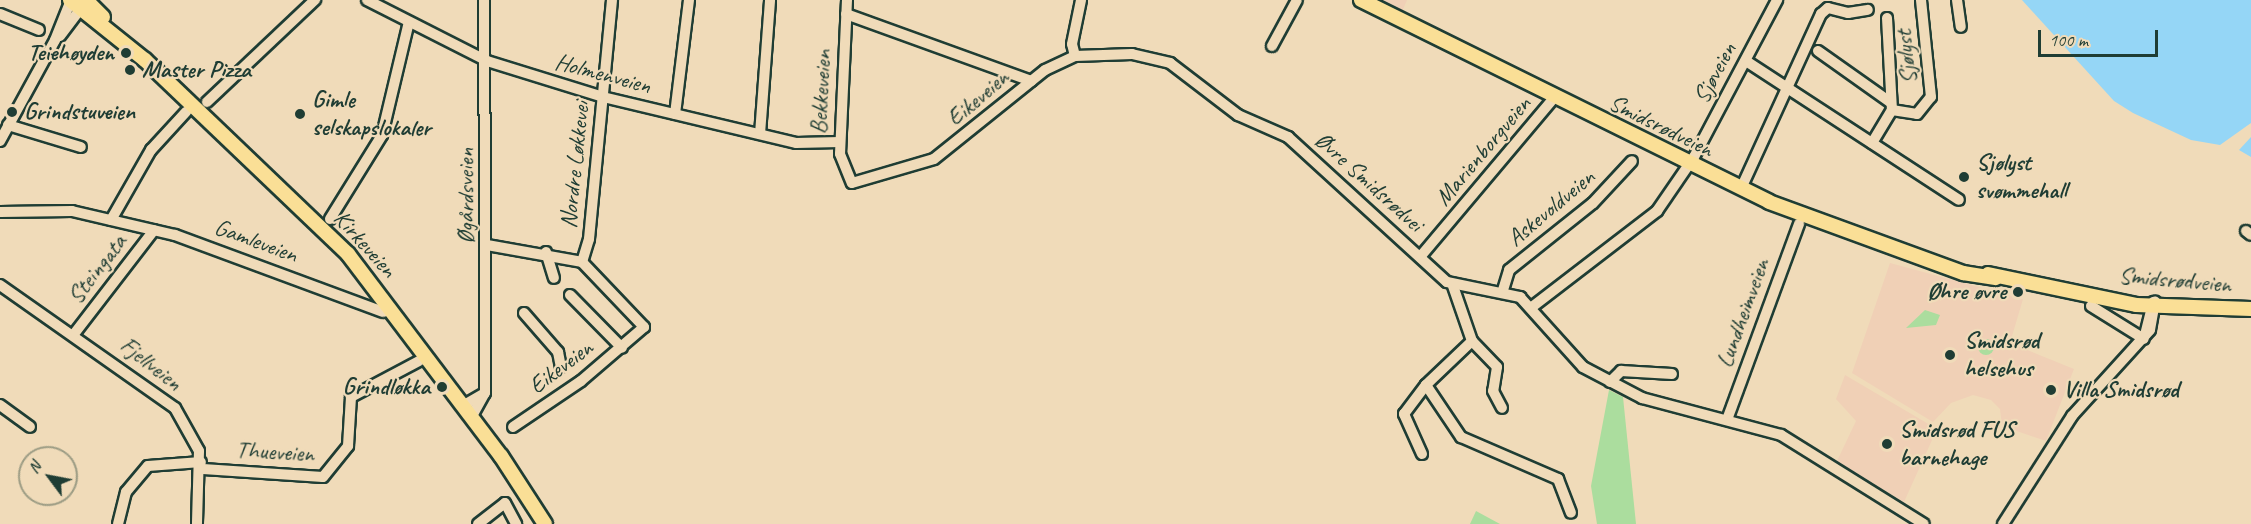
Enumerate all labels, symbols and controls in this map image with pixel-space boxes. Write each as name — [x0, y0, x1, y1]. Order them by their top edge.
scale bar — [2041, 18, 2161, 56]
street label: Sjølyst — [1889, 29, 1923, 85]
text: 100 m — [2049, 29, 2088, 51]
street label: Sjøveien — [1687, 38, 1743, 108]
place label: Teiehøyden — [28, 39, 114, 67]
marker: Teiehøyden — [119, 46, 133, 60]
street label: Holmenveien — [552, 47, 654, 101]
street label: Bekkeveien — [804, 49, 838, 135]
place label: Master Pizza — [142, 56, 250, 84]
marker: Master Pizza — [123, 63, 137, 77]
street label: Eikeveien — [941, 63, 1015, 133]
place label: Gimle selskapslokaler — [312, 86, 431, 142]
street label: Smidsrødveien — [1604, 88, 1718, 164]
street label: Marienborgveien — [1429, 90, 1537, 212]
place label: Grindstuveien — [24, 98, 135, 126]
street label: Nordre Løkkevei — [554, 100, 596, 230]
marker: Grindstuveien — [5, 105, 19, 119]
marker: Gimle selskapslokaler — [293, 107, 307, 121]
street label: Øvre Smidsrødvei — [1309, 126, 1429, 238]
street label: Øgårdsveien — [452, 148, 480, 244]
place label: Sjølyst svømmehall — [1976, 149, 2067, 205]
street label: Askevoldveien — [1501, 163, 1601, 253]
marker: Sjølyst svømmehall — [1957, 170, 1971, 184]
street label: Kirkeveien — [327, 204, 403, 284]
street label: Gamleveien — [211, 213, 301, 269]
street label: Steingata — [61, 229, 133, 309]
street label: Lundheimveien — [1710, 255, 1776, 371]
street label: Smidsrødveien — [2118, 261, 2232, 299]
place label: Øhre øvre — [1927, 278, 2006, 306]
marker: Øhre øvre — [2011, 285, 2025, 299]
place label: Smidsrød helsehus — [1964, 327, 2039, 383]
street label: Fjellveien — [114, 331, 188, 397]
street label: Eikeveien — [523, 334, 599, 400]
marker: Smidsrød helsehus — [1941, 346, 1959, 364]
place label: Grindløkka — [343, 373, 430, 401]
place label: Villa Smidsrød — [2063, 376, 2179, 404]
marker: Grindløkka — [435, 380, 449, 394]
marker: Villa Smidsrød — [2044, 383, 2058, 397]
place label: Smidsrød FUS barnehage — [1899, 416, 2014, 472]
street label: Thueveien — [235, 436, 315, 468]
marker: Smidsrød FUS barnehage — [1880, 437, 1894, 451]
north arrow — [18, 446, 78, 506]
text: N — [23, 458, 46, 477]

